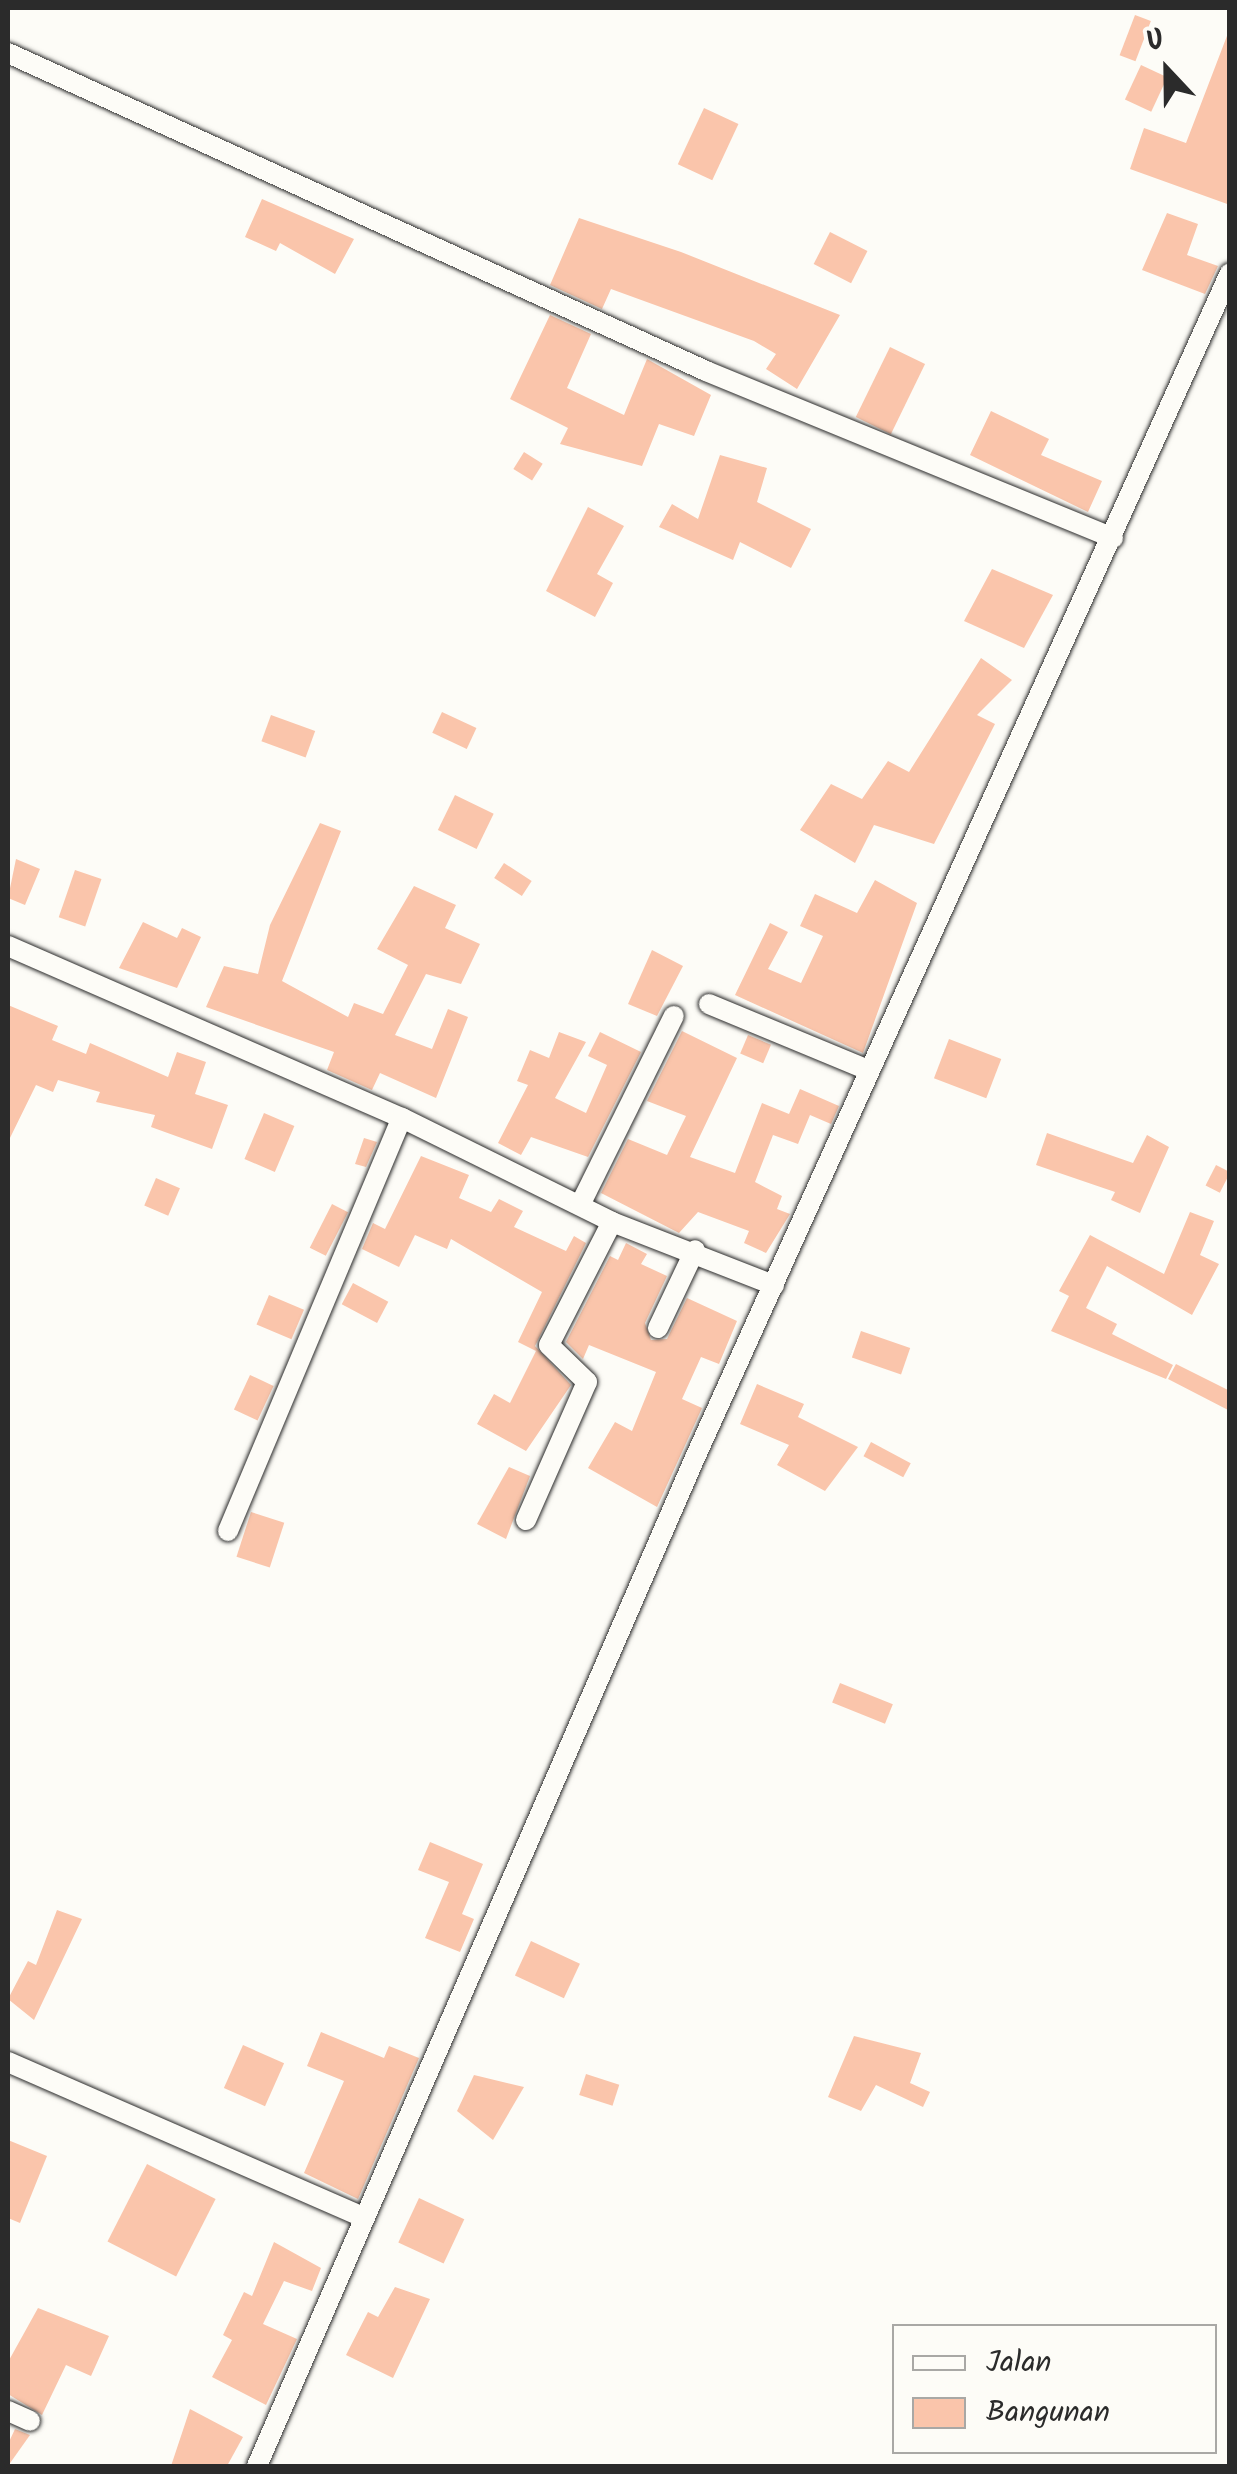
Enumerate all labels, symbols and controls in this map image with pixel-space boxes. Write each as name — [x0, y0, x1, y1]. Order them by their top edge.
text: U — [1139, 18, 1172, 66]
north arrow — [1117, 20, 1217, 120]
legend — [892, 2324, 1217, 2454]
text: Jalan — [986, 2339, 1052, 2387]
text: Bangunan — [986, 2389, 1110, 2437]

